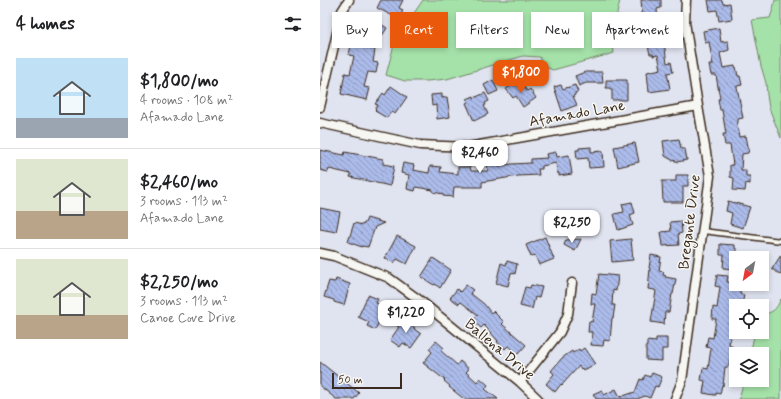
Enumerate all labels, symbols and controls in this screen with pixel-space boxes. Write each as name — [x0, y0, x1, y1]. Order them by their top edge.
chip: Buy — [332, 12, 382, 48]
chip: Rent — [390, 12, 448, 48]
chip: Filters — [456, 12, 523, 48]
chip: New — [531, 12, 584, 48]
chip: Apartment — [592, 12, 683, 48]
text: 4 homes — [16, 13, 75, 35]
icon: filters — [282, 13, 304, 35]
pin: $1,800 — [488, 60, 554, 94]
text: $1,800 — [502, 64, 540, 81]
text: $1,800/mo — [140, 70, 219, 92]
icon: home — [48, 74, 96, 122]
text: 4 rooms · 108 m² — [140, 92, 233, 109]
street label: Afamado Lane — [528, 96, 627, 132]
text: Afamado Lane — [140, 109, 224, 126]
pin: $2,460 — [447, 140, 513, 174]
text: $2,460 — [461, 144, 499, 161]
text: $2,460/mo — [140, 171, 218, 193]
street label: Bregante Drive — [674, 173, 707, 271]
icon: home — [48, 175, 96, 223]
text: 3 rooms · 113 m² — [140, 193, 228, 210]
text: Afamado Lane — [140, 210, 224, 227]
pin: $2,250 — [539, 210, 605, 244]
text: $2,250 — [553, 214, 591, 231]
north arrow — [729, 251, 769, 291]
map controls — [729, 251, 769, 387]
text: $2,250/mo — [140, 271, 218, 293]
icon: home — [48, 275, 96, 323]
text: 3 rooms · 113 m² — [140, 293, 228, 310]
button: locate — [729, 299, 769, 339]
pin: $1,220 — [373, 300, 439, 334]
text: $1,220 — [387, 304, 425, 321]
text: Canoe Cove Drive — [140, 310, 236, 327]
street label: Ballena Drive — [460, 315, 539, 385]
button: layers — [729, 347, 769, 387]
scale bar — [332, 371, 402, 390]
text: 50 m — [338, 373, 363, 387]

